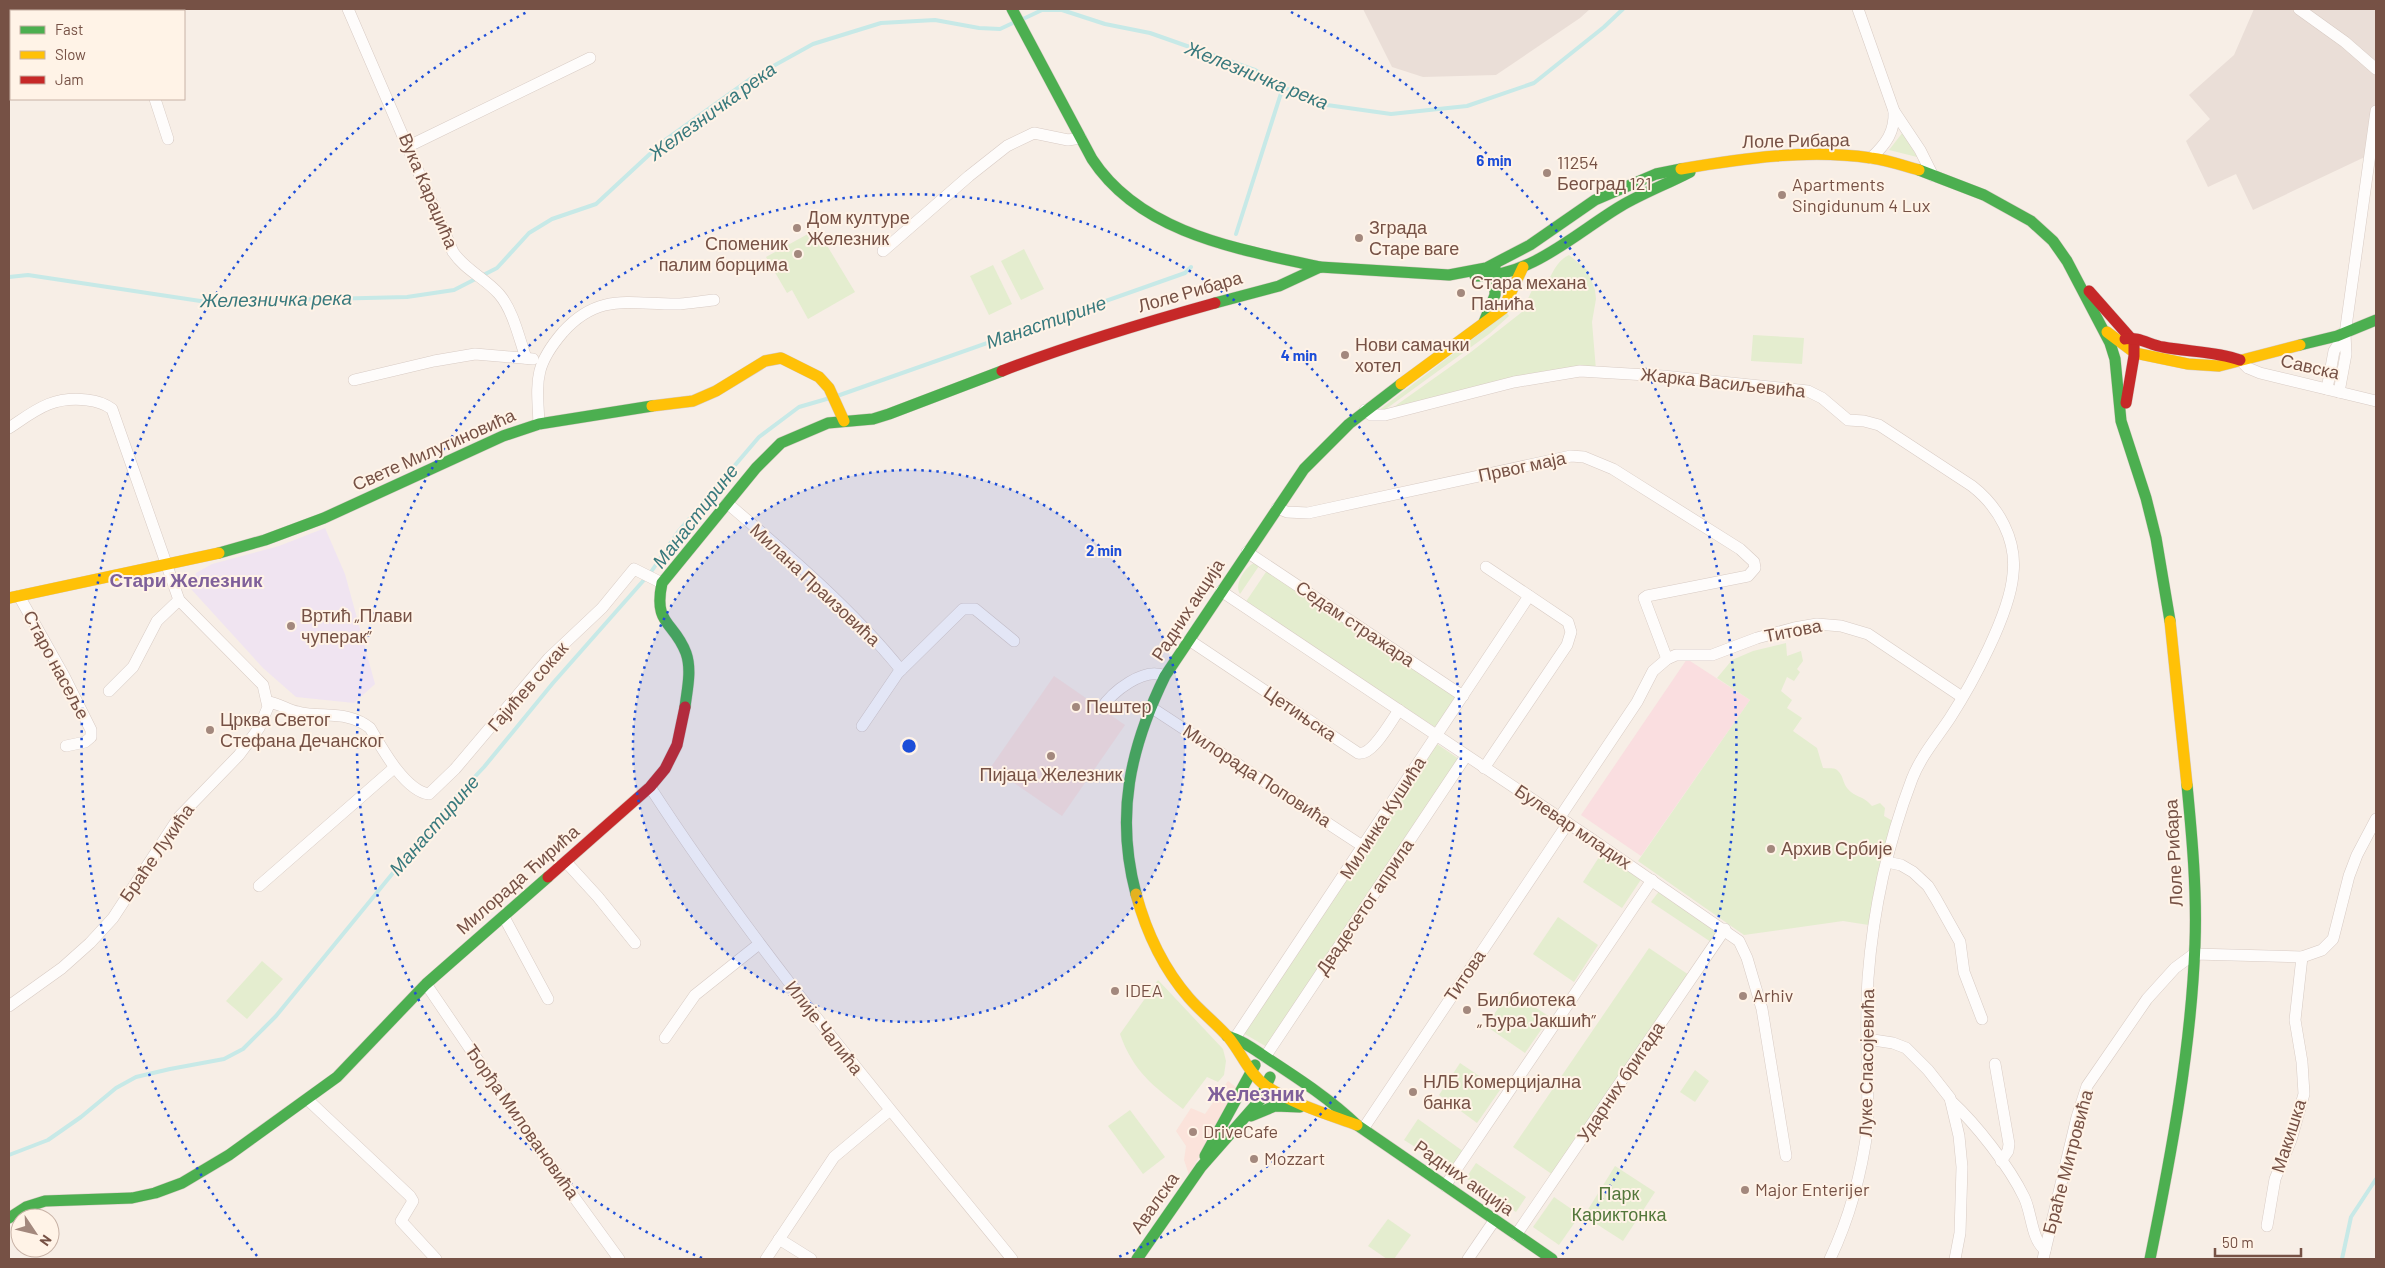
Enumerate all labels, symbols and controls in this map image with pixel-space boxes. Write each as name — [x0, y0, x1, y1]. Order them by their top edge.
legend — [10, 10, 185, 100]
text: Fast — [55, 20, 83, 38]
water label: Железничка река — [1181, 35, 1332, 114]
text: Slow — [55, 45, 86, 63]
water label: Железничка река — [643, 57, 780, 165]
text: Jam — [55, 70, 84, 88]
street label: Лоле Рибара — [1742, 128, 1851, 152]
street label: Вука Караџића — [395, 130, 464, 253]
text: 6 min — [1476, 151, 1512, 169]
place label: 11254 Београд 121 — [1557, 151, 1652, 194]
marker: 11254 Београд 121 — [1541, 167, 1553, 179]
place label: Apartments Singidunum 4 Lux — [1792, 173, 1931, 216]
marker: Apartments Singidunum 4 Lux — [1776, 189, 1788, 201]
place label: Дом културе Железник — [807, 206, 910, 249]
place label: Зграда Старе ваге — [1369, 216, 1459, 259]
marker: Дом културе Железник — [791, 222, 803, 234]
place label: Споменик палим борцима — [659, 232, 789, 275]
marker: Зграда Старе ваге — [1353, 232, 1365, 244]
marker: Споменик палим борцима — [792, 248, 804, 260]
street label: Лоле Рибара — [1135, 265, 1245, 316]
place label: Стара механа Панића — [1471, 271, 1587, 314]
water label: Железничка река — [199, 286, 352, 311]
marker: Стара механа Панића — [1455, 287, 1467, 299]
water label: Манастирине — [983, 290, 1109, 353]
place label: Нови самачки хотел — [1355, 333, 1470, 376]
text: 4 min — [1281, 346, 1317, 364]
marker: Нови самачки хотел — [1339, 349, 1351, 361]
street label: Савска — [2279, 349, 2343, 384]
street label: Жарка Васиљевића — [1640, 362, 1808, 402]
street label: Свете Милутиновића — [349, 403, 519, 495]
street label: Првог маја — [1476, 446, 1569, 486]
water label: Манастирине — [647, 459, 742, 572]
street label: Милана Праизовића — [746, 518, 886, 651]
text: 2 min — [1086, 541, 1122, 559]
street label: Радних акција — [1146, 554, 1229, 664]
district label: Стари Железник — [110, 568, 263, 591]
street label: Седам стражара — [1292, 575, 1420, 672]
place label: Вртић „Плави чуперак” — [301, 604, 413, 647]
street label: Старо насеље — [19, 606, 95, 723]
street label: Титова — [1762, 614, 1824, 646]
marker: Вртић „Плави чуперак” — [285, 620, 297, 632]
street label: Гајићев сокак — [482, 637, 572, 736]
street label: Цетињска — [1260, 681, 1342, 746]
place label: Пештер — [1086, 695, 1151, 717]
marker: Пештер — [1070, 701, 1082, 713]
place label: Црква Светог Стефана Дечанског — [220, 708, 384, 751]
street label: Милорада Поповића — [1179, 719, 1337, 832]
marker: Црква Светог Стефана Дечанског — [204, 724, 216, 736]
centre of rings — [900, 737, 918, 755]
marker: Пијаца Железник — [1045, 750, 1057, 762]
street label: Милинка Кушића — [1334, 751, 1430, 883]
place label: Пијаца Железник — [980, 763, 1123, 785]
water label: Манастирине — [384, 770, 484, 880]
street label: Булевар младих — [1511, 779, 1636, 873]
street label: Браће Лукића — [114, 798, 199, 906]
street label: Лоле Рибара — [2159, 798, 2187, 907]
street label: Милорада Ћирића — [451, 819, 584, 939]
street label: Двадесетог априла — [1311, 834, 1418, 979]
place label: Архив Србије — [1781, 837, 1892, 859]
marker: Архив Србије — [1765, 843, 1777, 855]
street label: Титова — [1439, 945, 1490, 1006]
street label: Илије Чалића — [781, 976, 869, 1080]
place label: IDEA — [1125, 979, 1163, 1001]
place label: Arhiv — [1753, 984, 1794, 1006]
marker: IDEA — [1109, 985, 1121, 997]
place label: Билбиотека „Ђура Јакшић” — [1477, 988, 1596, 1031]
street label: Луке Спасојевића — [1854, 988, 1878, 1137]
marker: Arhiv — [1737, 990, 1749, 1002]
marker: Билбиотека „Ђура Јакшић” — [1461, 1004, 1473, 1016]
street label: Ударних бригада — [1572, 1016, 1669, 1146]
street label: Ђорђа Миловановића — [461, 1040, 585, 1204]
place label: НЛБ Комерцијална банка — [1423, 1070, 1582, 1113]
district label: Железник — [1206, 1081, 1306, 1105]
marker: НЛБ Комерцијална банка — [1407, 1086, 1419, 1098]
street label: Браће Митровића — [2037, 1086, 2097, 1236]
street label: Макишка — [2266, 1095, 2311, 1175]
place label: DriveCafe — [1203, 1120, 1278, 1142]
marker: DriveCafe — [1187, 1126, 1199, 1138]
street label: Радних акција — [1410, 1135, 1520, 1220]
place label: Mozzart — [1264, 1147, 1325, 1169]
marker: Mozzart — [1248, 1153, 1260, 1165]
street label: Авалска — [1125, 1167, 1184, 1237]
place label: Major Enterijer — [1755, 1178, 1870, 1200]
park label: Парк Кариктонка — [1572, 1182, 1667, 1225]
marker: Major Enterijer — [1739, 1184, 1751, 1196]
north arrow — [10, 1208, 60, 1258]
scale bar — [2215, 1226, 2301, 1258]
text: N — [36, 1232, 56, 1249]
text: 50 m — [2222, 1233, 2254, 1251]

